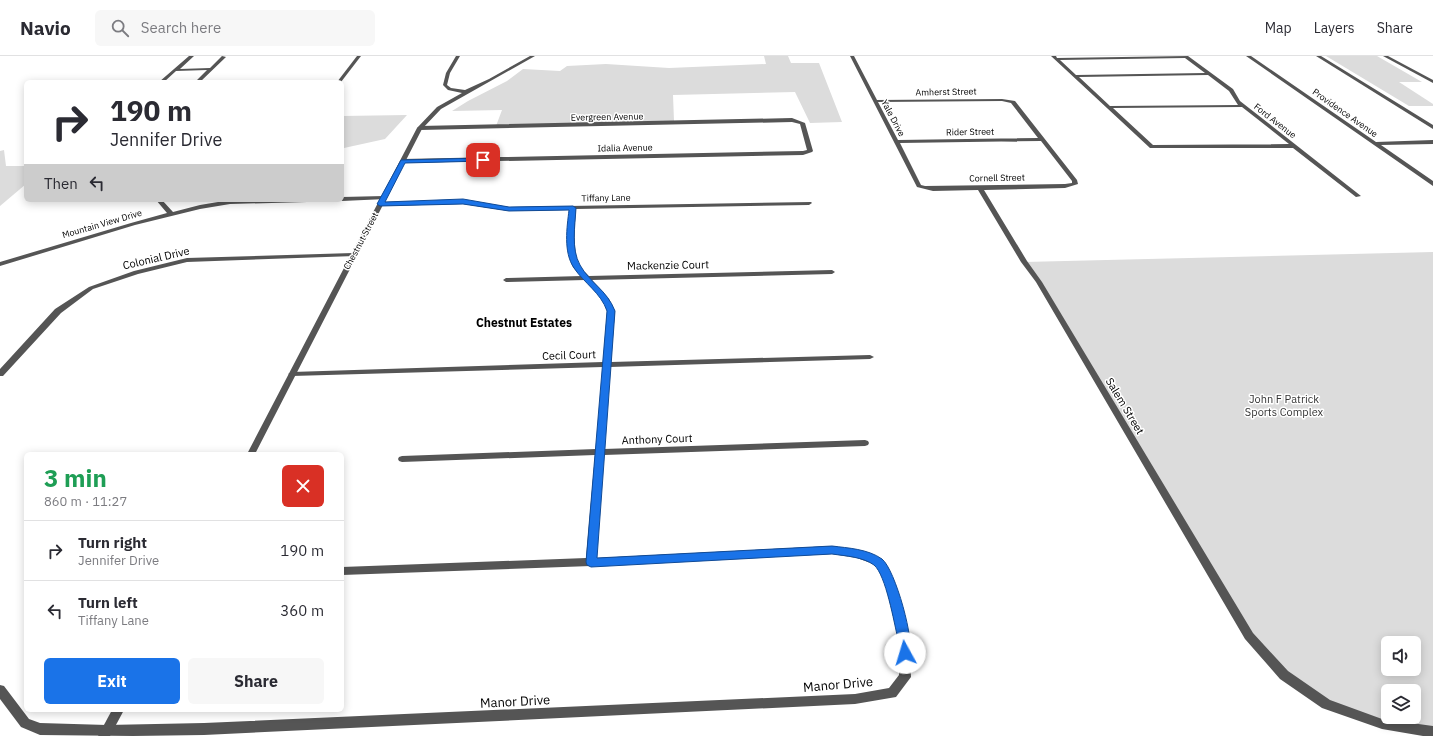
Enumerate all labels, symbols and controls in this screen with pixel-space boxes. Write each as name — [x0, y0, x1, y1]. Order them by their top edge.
search box — [95, 10, 375, 46]
text: Navio — [20, 16, 71, 40]
icon: search — [109, 17, 131, 39]
text: Search here — [141, 18, 221, 37]
text: Map — [1265, 19, 1292, 37]
text: Layers — [1314, 19, 1355, 37]
text: Share — [1377, 19, 1413, 37]
street label: Amherst Street — [915, 85, 977, 98]
street label: Providence Avenue — [1311, 86, 1380, 139]
text: 190 m — [110, 92, 192, 129]
icon: right — [44, 96, 96, 148]
street label: Yale Drive — [879, 97, 908, 138]
street label: Ford Avenue — [1252, 101, 1299, 141]
street label: Evergreen Avenue — [570, 110, 644, 123]
street label: Rider Street — [946, 126, 994, 137]
text: Jennifer Drive — [110, 128, 222, 151]
street label: Idalia Avenue — [597, 142, 653, 153]
pin — [466, 143, 500, 177]
icon: arrive — [472, 149, 494, 171]
icon: left — [86, 172, 108, 194]
street label: Cornell Street — [969, 172, 1025, 183]
text: Then — [44, 174, 78, 193]
street label: Tiffany Lane — [581, 192, 631, 203]
street label: Mountain View Drive — [61, 207, 143, 240]
street label: Chestnut Street — [341, 210, 380, 271]
street label: Colonial Drive — [121, 244, 191, 272]
street label: Mackenzie Court — [627, 257, 709, 273]
district label: Chestnut Estates — [476, 315, 572, 330]
street label: Cecil Court — [542, 347, 596, 363]
street label: Salem Street — [1103, 375, 1147, 437]
park label: John F Patrick Sports Complex — [1245, 392, 1324, 419]
street label: Anthony Court — [621, 431, 693, 447]
text: 3 min — [44, 462, 107, 494]
button: close — [282, 465, 324, 507]
text: 860 m · 11:27 — [44, 493, 127, 510]
text: Turn right — [78, 533, 147, 552]
icon: right — [44, 540, 66, 562]
text: 190 m — [280, 541, 324, 560]
text: Jennifer Drive — [78, 552, 159, 569]
text: Turn left — [78, 593, 138, 612]
icon: left — [44, 600, 66, 622]
text: 360 m — [280, 601, 324, 620]
text: Tiffany Lane — [78, 612, 149, 629]
position arrow — [884, 632, 926, 674]
map controls — [1381, 636, 1421, 724]
button: sound — [1381, 636, 1421, 676]
button: Exit — [44, 658, 180, 704]
button: Share — [188, 658, 324, 704]
street label: Manor Drive — [802, 673, 874, 696]
button: layers — [1381, 684, 1421, 724]
street label: Manor Drive — [480, 691, 551, 712]

